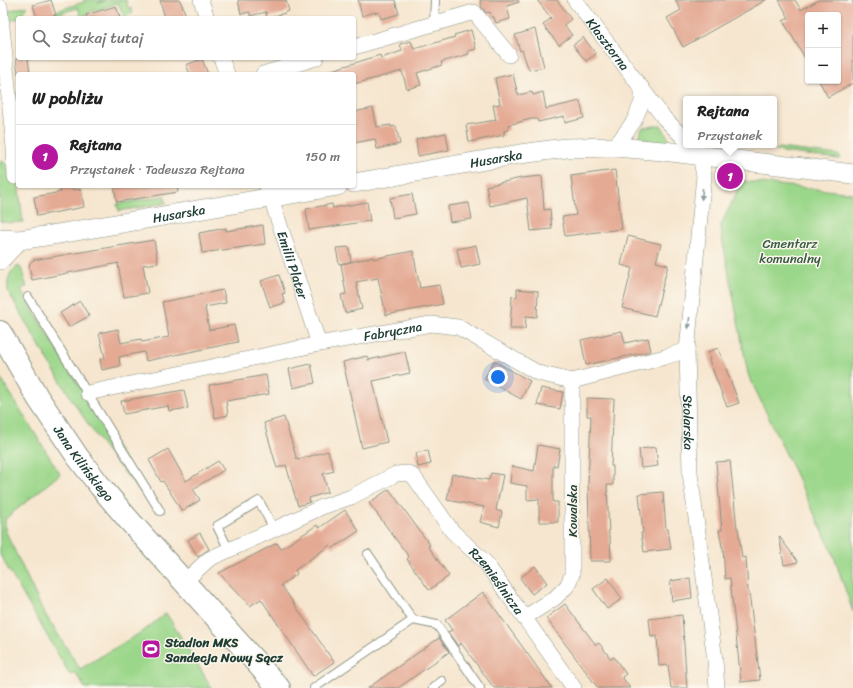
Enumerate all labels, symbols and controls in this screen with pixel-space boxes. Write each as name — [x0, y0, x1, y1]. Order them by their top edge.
street label: Klasztorna — [580, 12, 636, 76]
map controls — [805, 12, 841, 84]
button: + — [805, 12, 841, 48]
search box — [16, 16, 356, 60]
text: Szukaj tutaj — [62, 25, 143, 51]
icon: search — [30, 27, 52, 49]
button: − — [805, 48, 841, 84]
text: W pobliżu — [32, 83, 103, 113]
popup — [683, 96, 777, 148]
text: Rejtana — [698, 98, 749, 124]
text: Przystanek — [698, 124, 762, 147]
text: Rejtana — [70, 132, 121, 158]
street label: Husarska — [468, 142, 524, 174]
text: 1 — [42, 145, 48, 168]
text: 150 m — [305, 145, 340, 168]
text: Przystanek · Tadeusza Rejtana — [70, 158, 245, 181]
pin: 1 — [717, 161, 743, 191]
one-way arrow — [699, 188, 706, 200]
street label: Husarska — [151, 197, 207, 229]
street label: Emilii Plater — [271, 228, 315, 303]
park label: Cmentarz komunalny — [759, 232, 821, 270]
street label: Fabryczna — [362, 314, 424, 347]
one-way arrow — [686, 317, 693, 329]
your location — [488, 367, 508, 387]
street label: Stolarska — [677, 394, 701, 451]
street label: Jana Kilińskiego — [47, 419, 120, 507]
street label: Kowalska — [561, 484, 584, 537]
street label: Rzemieślnicza — [464, 541, 530, 620]
place label: Stadion MKS Sandecja Nowy Sącz — [164, 631, 284, 669]
sports icon: Stadion MKS Sandecja Nowy Sącz — [140, 638, 162, 660]

